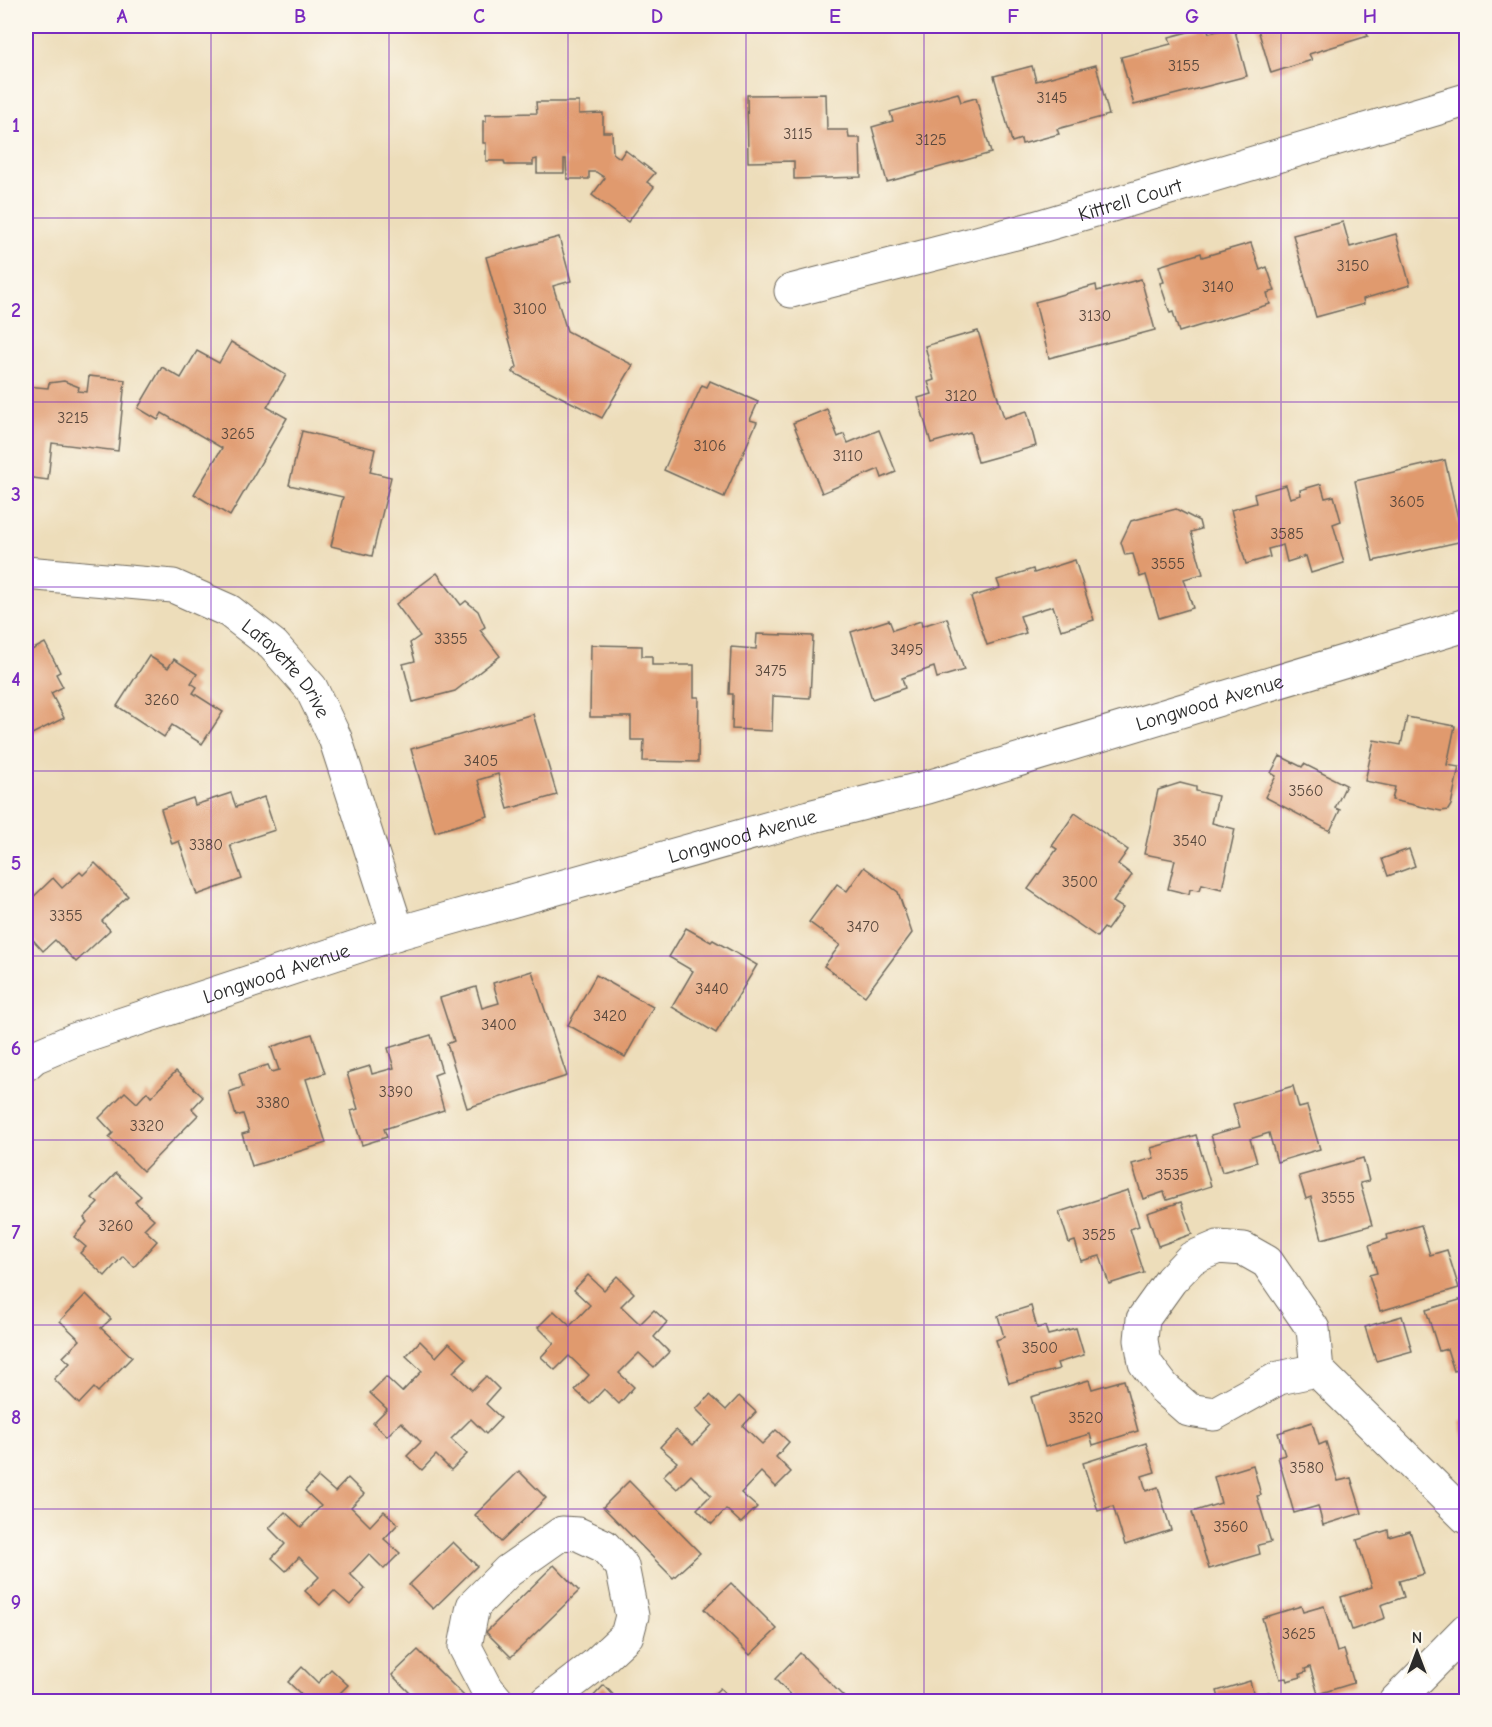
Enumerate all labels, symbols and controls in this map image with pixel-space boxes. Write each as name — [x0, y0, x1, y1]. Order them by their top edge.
text: A — [116, 5, 128, 28]
text: B — [294, 5, 306, 28]
text: C — [473, 5, 485, 28]
text: D — [651, 5, 663, 28]
text: E — [829, 5, 841, 28]
text: F — [1007, 5, 1019, 28]
text: G — [1185, 5, 1199, 28]
text: H — [1363, 5, 1377, 28]
house number: 3155 — [1168, 57, 1200, 75]
house number: 3145 — [1037, 89, 1067, 107]
text: 1 — [12, 114, 20, 137]
house number: 3115 — [783, 125, 813, 143]
house number: 3125 — [915, 131, 947, 149]
street label: Kittrell Court — [1075, 173, 1186, 226]
house number: 3150 — [1337, 257, 1369, 275]
house number: 3140 — [1202, 278, 1234, 296]
text: 2 — [11, 299, 21, 322]
house number: 3100 — [513, 300, 547, 318]
house number: 3130 — [1079, 307, 1111, 325]
house number: 3120 — [945, 387, 977, 405]
house number: 3215 — [57, 409, 89, 427]
house number: 3265 — [221, 425, 255, 443]
house number: 3106 — [694, 437, 726, 455]
house number: 3110 — [833, 447, 863, 465]
text: 3 — [11, 483, 21, 506]
house number: 3605 — [1389, 493, 1425, 511]
house number: 3585 — [1270, 525, 1304, 543]
house number: 3555 — [1151, 555, 1185, 573]
street label: Lafayette Drive — [238, 614, 335, 721]
house number: 3355 — [434, 630, 468, 648]
house number: 3495 — [890, 641, 924, 659]
house number: 3475 — [755, 662, 787, 680]
text: 4 — [11, 668, 21, 691]
street label: Longwood Avenue — [1133, 669, 1286, 735]
house number: 3260 — [145, 691, 179, 709]
house number: 3405 — [464, 752, 498, 770]
house number: 3560 — [1288, 782, 1324, 800]
street label: Longwood Avenue — [666, 804, 819, 868]
house number: 3540 — [1173, 832, 1207, 850]
house number: 3380 — [189, 836, 223, 854]
text: 5 — [11, 852, 21, 875]
house number: 3500 — [1062, 873, 1098, 891]
house number: 3355 — [49, 907, 83, 925]
house number: 3470 — [846, 918, 880, 936]
street label: Longwood Avenue — [200, 938, 352, 1008]
house number: 3440 — [695, 980, 729, 998]
house number: 3420 — [593, 1007, 627, 1025]
house number: 3400 — [481, 1016, 517, 1034]
text: 6 — [11, 1037, 21, 1060]
house number: 3390 — [379, 1083, 413, 1101]
house number: 3380 — [256, 1094, 290, 1112]
house number: 3320 — [130, 1117, 164, 1135]
house number: 3535 — [1155, 1166, 1189, 1184]
house number: 3555 — [1321, 1189, 1355, 1207]
house number: 3260 — [99, 1217, 133, 1235]
text: 7 — [12, 1221, 21, 1244]
house number: 3525 — [1082, 1226, 1116, 1244]
house number: 3500 — [1022, 1339, 1058, 1357]
text: 8 — [11, 1406, 21, 1429]
house number: 3520 — [1069, 1409, 1103, 1427]
house number: 3580 — [1290, 1459, 1324, 1477]
house number: 3560 — [1213, 1518, 1249, 1536]
text: 9 — [11, 1591, 21, 1614]
north arrow — [1387, 1622, 1447, 1682]
house number: 3625 — [1282, 1625, 1316, 1643]
text: N — [1412, 1629, 1422, 1647]

